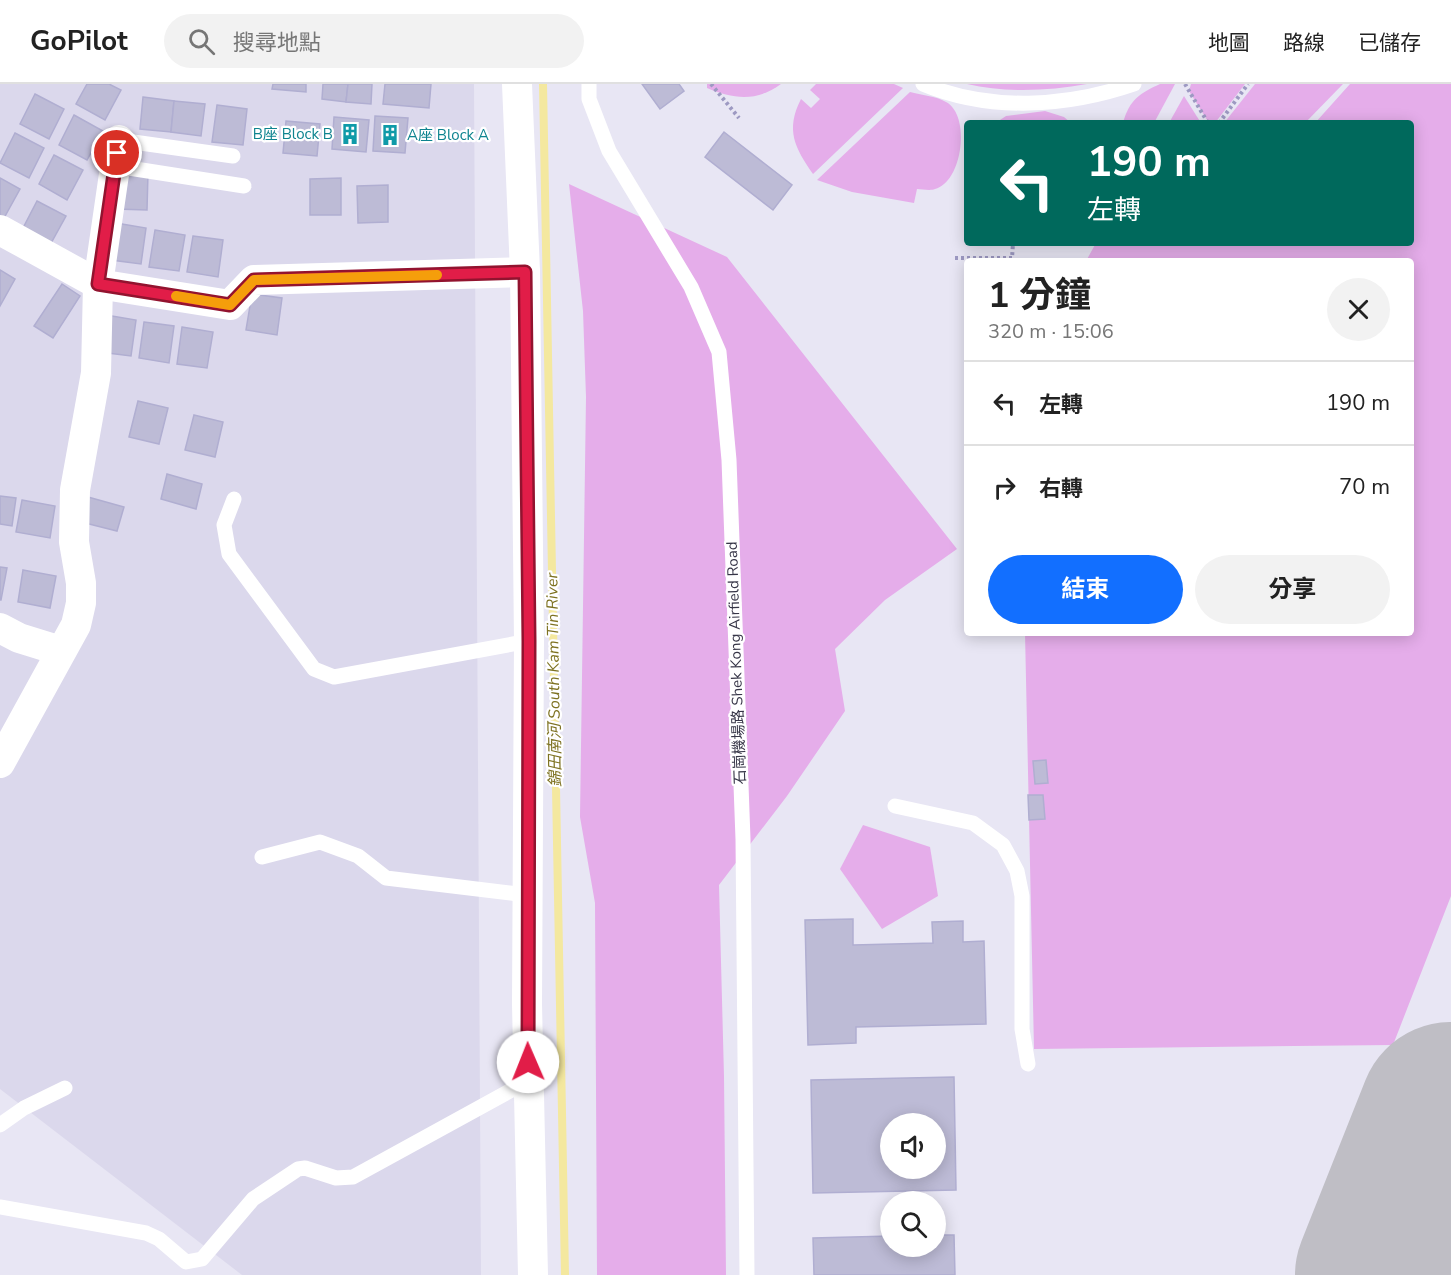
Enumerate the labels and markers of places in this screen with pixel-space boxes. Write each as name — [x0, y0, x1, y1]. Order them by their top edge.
building icon: B座 Block B — [338, 122, 362, 146]
building icon: A座 Block A — [378, 123, 402, 147]
place label: B座 Block B — [253, 124, 333, 144]
place label: A座 Block A — [407, 125, 489, 145]
pin — [91, 127, 142, 178]

